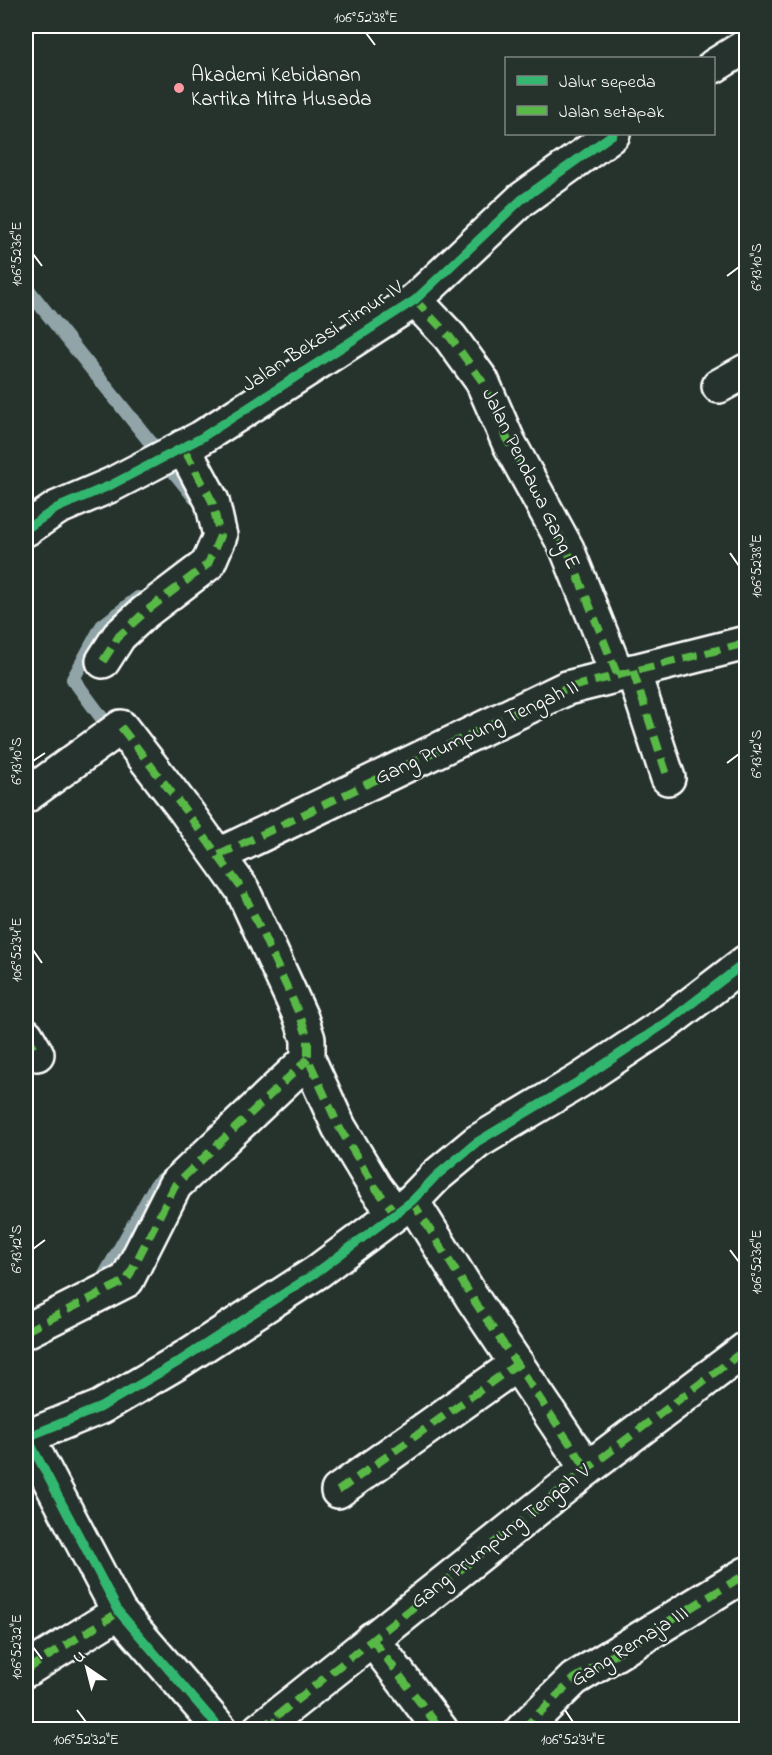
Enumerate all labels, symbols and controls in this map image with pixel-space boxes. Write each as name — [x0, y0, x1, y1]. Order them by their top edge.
text: 106°52'38"E — [334, 7, 398, 29]
legend — [505, 57, 715, 135]
place label: Akademi Kebidanan Kartika Mitra Husada — [191, 61, 372, 115]
text: Jalur sepeda — [559, 70, 656, 96]
marker: Akademi Kebidanan Kartika Mitra Husada — [172, 81, 186, 95]
text: Jalan setapak — [559, 100, 664, 126]
text: 106°52'36"E — [6, 222, 28, 286]
text: 6°13'10"S — [746, 243, 768, 291]
street label: Jalan Bekasi Timur IV — [237, 274, 409, 400]
street label: Jalan Pendawa Gang E — [471, 383, 587, 576]
text: 106°52'38"E — [746, 534, 768, 598]
street label: Gang Prumpung Tengah II — [370, 673, 584, 795]
text: 6°13'12"S — [746, 729, 768, 778]
text: 6°13'10"S — [6, 737, 28, 785]
text: 106°52'34"E — [6, 918, 28, 982]
text: 6°13'12"S — [6, 1224, 28, 1273]
text: 106°52'36"E — [746, 1230, 768, 1294]
street label: Gang Prumpung Tengah V — [405, 1457, 599, 1619]
street label: Gang Remaja III — [565, 1599, 696, 1697]
text: 106°52'32"E — [6, 1614, 28, 1680]
north arrow — [57, 1638, 117, 1698]
text: U — [69, 1645, 91, 1670]
text: 106°52'32"E — [53, 1729, 119, 1751]
text: 106°52'34"E — [541, 1729, 605, 1751]

